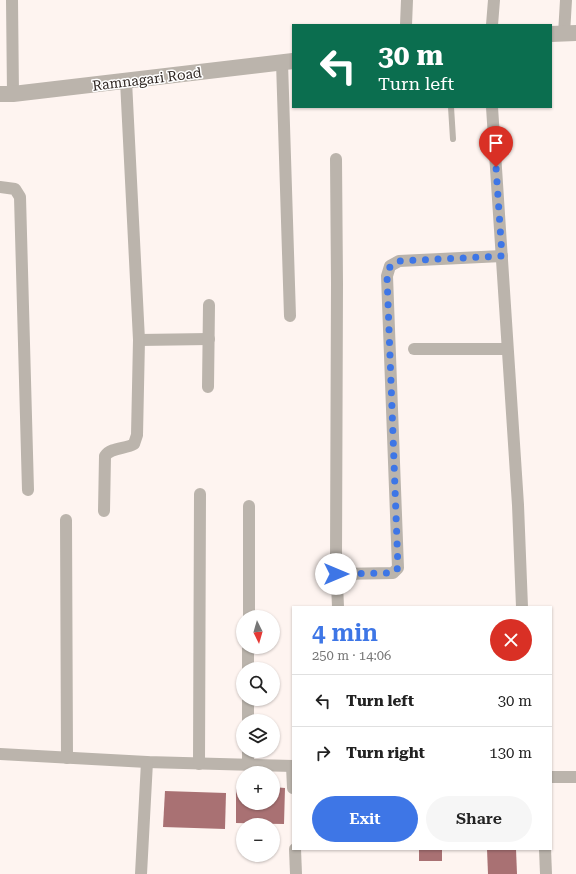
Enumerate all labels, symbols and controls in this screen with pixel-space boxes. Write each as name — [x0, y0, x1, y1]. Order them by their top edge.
text: 30 m — [378, 39, 443, 72]
icon: left — [312, 40, 364, 92]
street label: Ramnagari Road — [91, 64, 203, 94]
text: Turn left — [378, 73, 454, 94]
pin — [479, 126, 513, 167]
icon: arrive — [485, 132, 507, 154]
position arrow — [315, 553, 357, 595]
north arrow — [236, 610, 280, 654]
map controls — [236, 610, 280, 862]
text: 4 min — [312, 619, 378, 647]
button: close — [490, 619, 532, 661]
text: 250 m · 14:06 — [312, 648, 391, 663]
button: search — [236, 662, 280, 706]
icon: left — [312, 690, 334, 712]
text: Turn left — [346, 692, 414, 710]
text: 30 m — [498, 692, 532, 710]
button: layers — [236, 714, 280, 758]
icon: right — [312, 742, 334, 764]
text: Turn right — [346, 744, 425, 762]
text: 130 m — [489, 744, 532, 762]
button: + — [236, 766, 280, 810]
button: Exit — [312, 796, 418, 842]
button: Share — [426, 796, 532, 842]
button: − — [236, 818, 280, 862]

